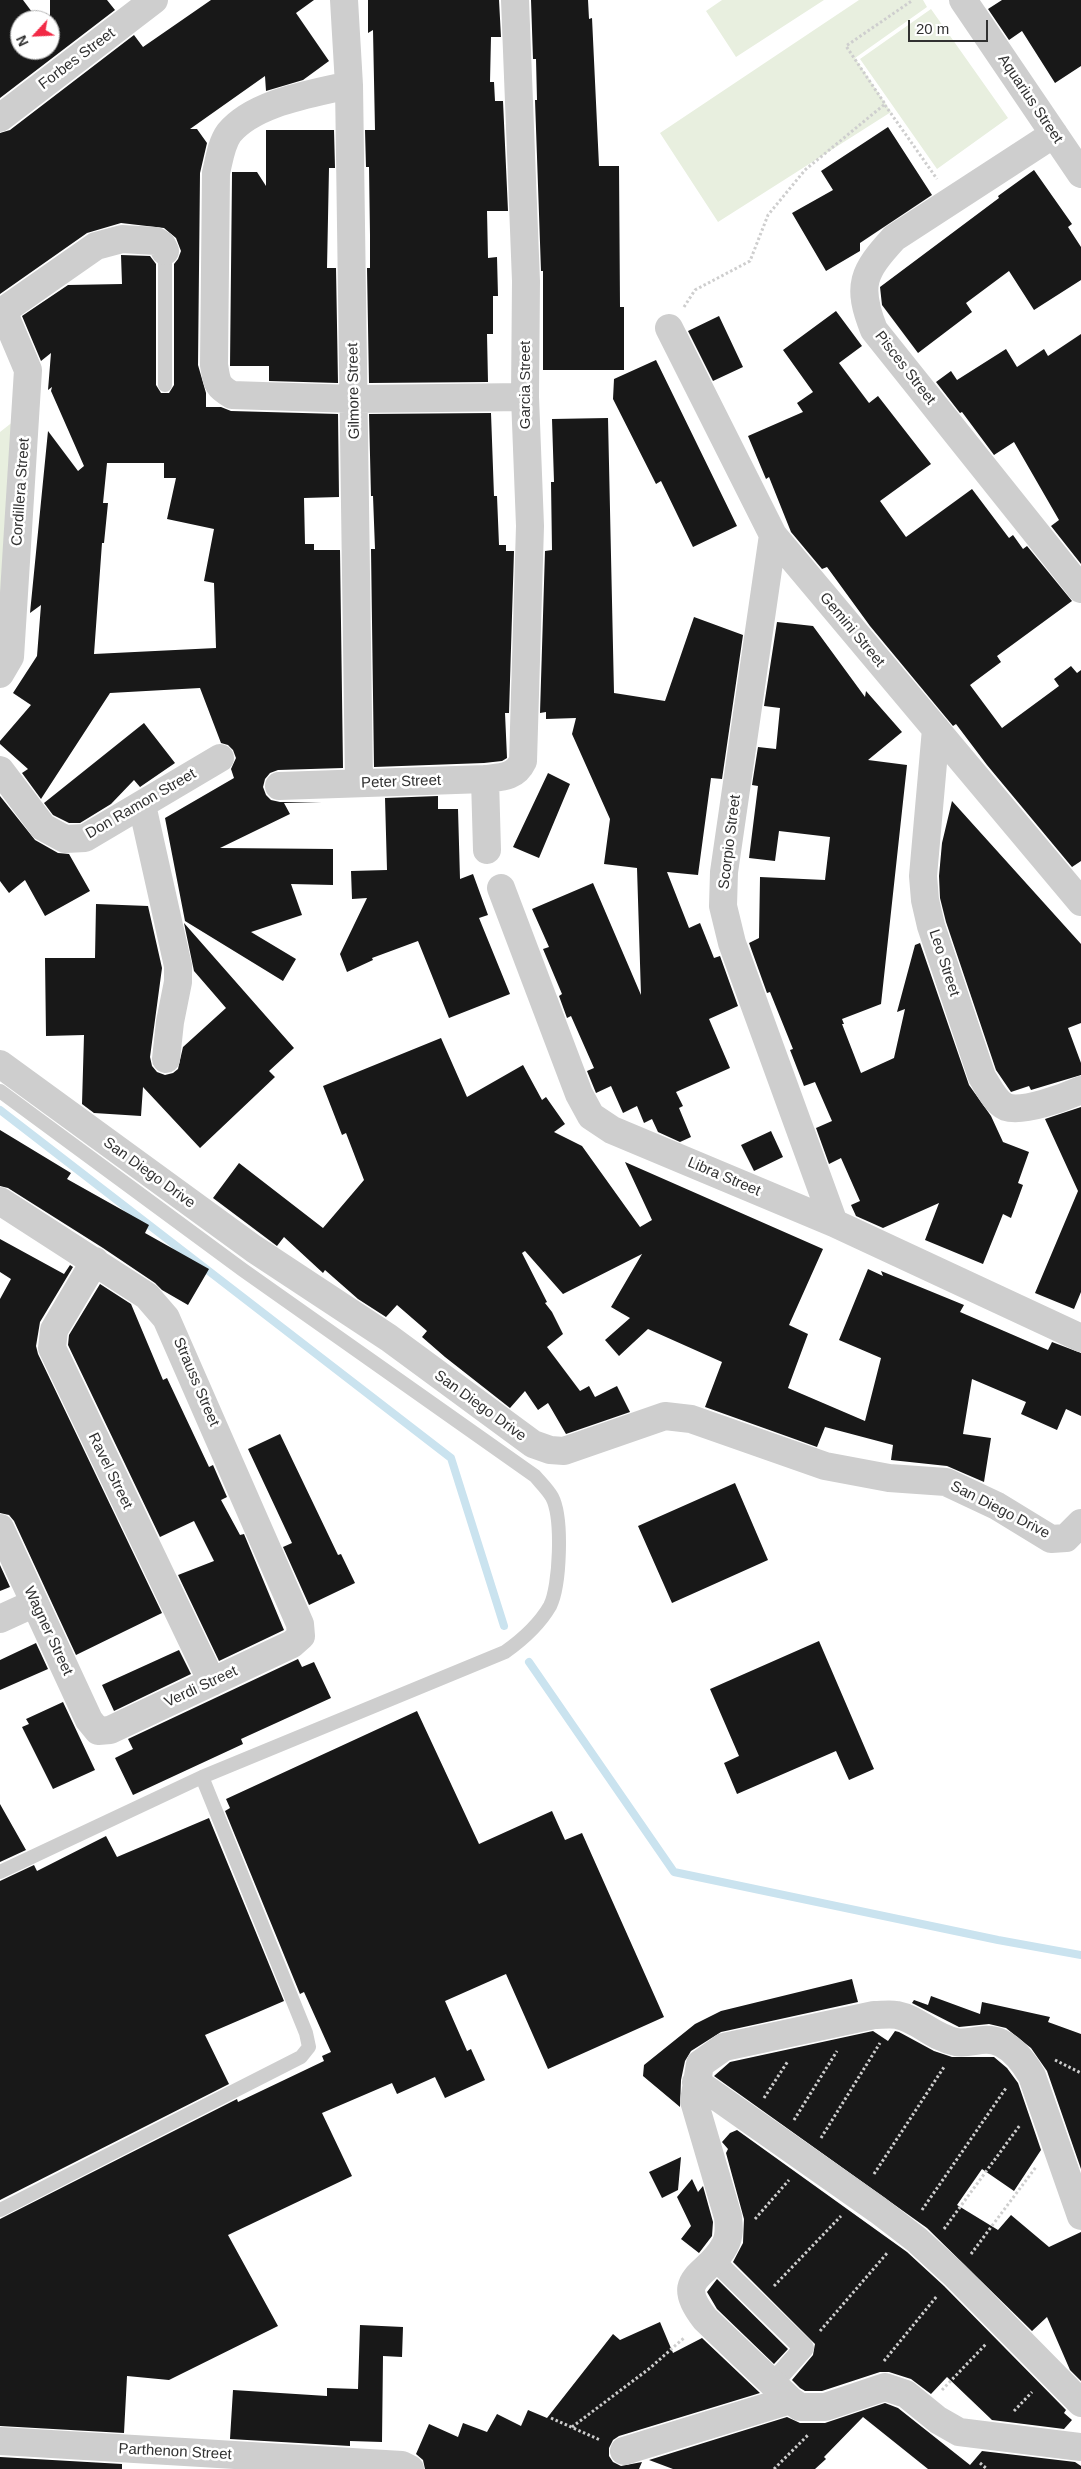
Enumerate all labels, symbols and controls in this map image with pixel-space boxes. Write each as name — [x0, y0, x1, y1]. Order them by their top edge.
north arrow — [10, 10, 60, 60]
scale bar — [911, 10, 991, 42]
text: 20 m — [916, 20, 949, 37]
street label: Forbes Street — [35, 24, 119, 94]
text: N — [13, 33, 32, 49]
street label: Aquarius Street — [994, 51, 1066, 147]
street label: Pisces Street — [871, 328, 939, 408]
street label: Garcia Street — [517, 341, 535, 429]
street label: Gilmore Street — [344, 343, 364, 439]
street label: Cordillera Street — [8, 437, 34, 547]
street label: Gemini Street — [816, 589, 888, 671]
street label: Don Ramon Street — [83, 765, 199, 843]
street label: Peter Street — [361, 772, 441, 792]
street label: Scorpio Street — [715, 794, 745, 890]
street label: Leo Street — [925, 927, 963, 999]
street label: San Diego Drive — [100, 1134, 198, 1212]
street label: Libra Street — [685, 1154, 763, 1200]
street label: Strauss Street — [169, 1335, 223, 1429]
street label: San Diego Drive — [431, 1367, 529, 1445]
street label: Ravel Street — [84, 1430, 136, 1512]
street label: San Diego Drive — [947, 1477, 1053, 1543]
street label: Wagner Street — [20, 1584, 76, 1678]
street label: Verdi Street — [162, 1662, 240, 1712]
street label: Parthenon Street — [118, 2440, 232, 2464]

